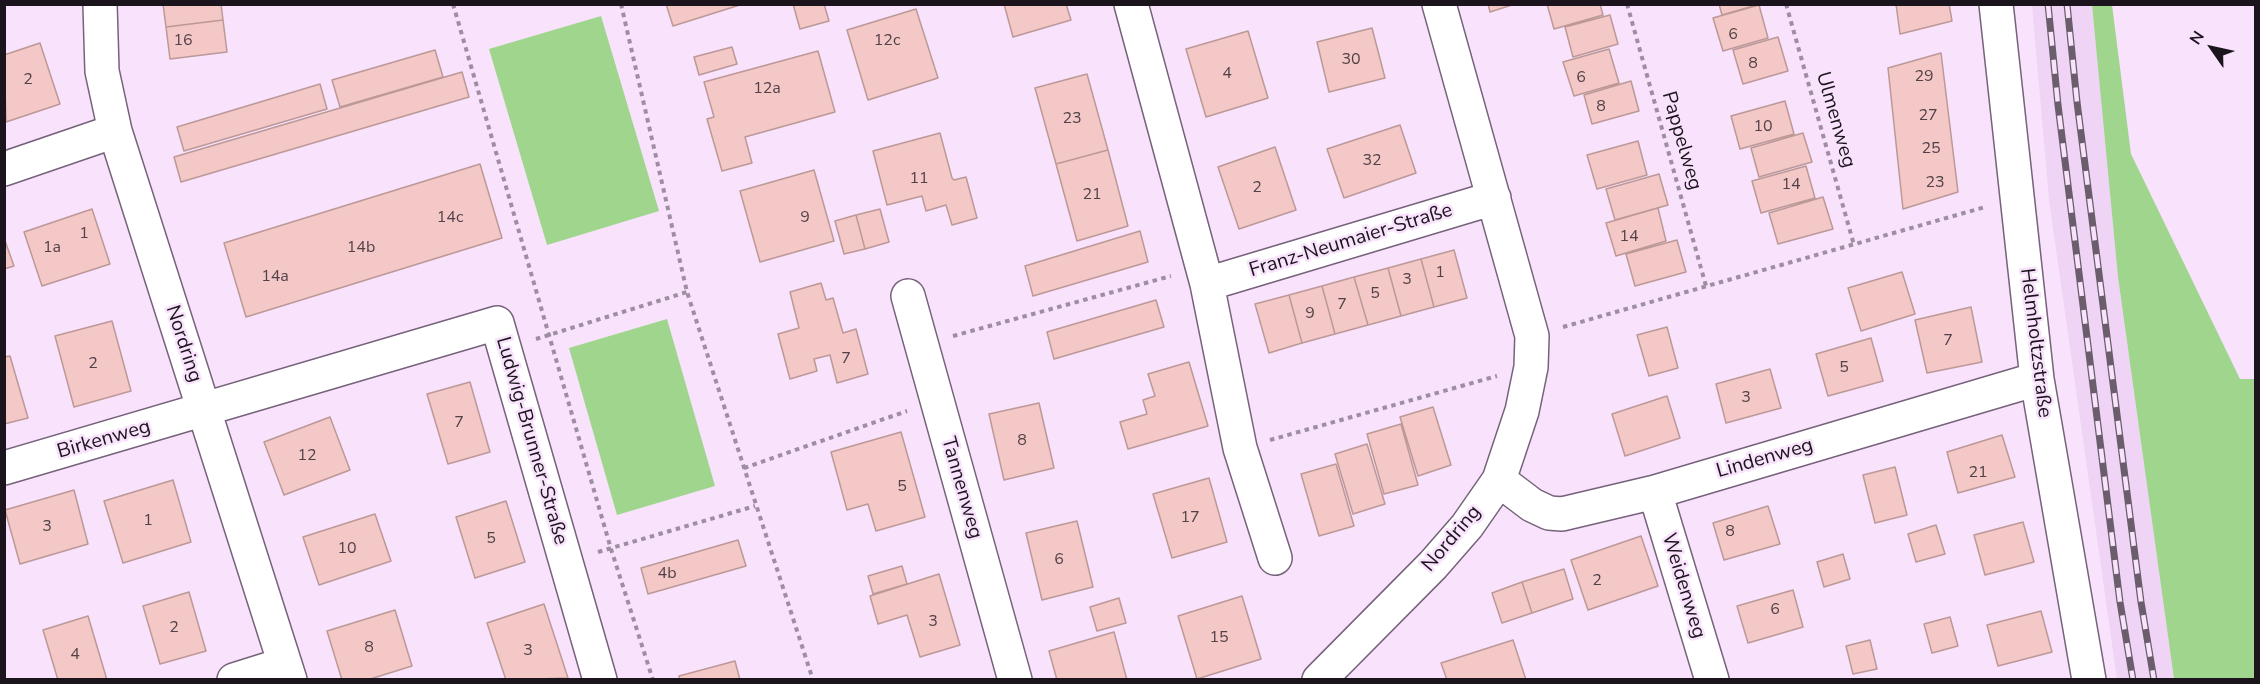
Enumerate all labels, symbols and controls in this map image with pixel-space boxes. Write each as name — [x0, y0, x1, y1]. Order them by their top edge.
north arrow — [2182, 18, 2242, 78]
house number: 6 — [1728, 25, 1738, 45]
text: N — [2185, 27, 2210, 49]
house number: 16 — [173, 31, 193, 51]
house number: 12c — [874, 31, 900, 51]
house number: 30 — [1341, 50, 1361, 70]
house number: 8 — [1748, 54, 1758, 74]
house number: 4 — [1222, 64, 1232, 84]
house number: 29 — [1914, 67, 1934, 87]
house number: 6 — [1576, 68, 1586, 88]
street label: Ulmenweg — [1810, 69, 1860, 171]
house number: 2 — [23, 70, 33, 90]
house number: 12a — [753, 79, 781, 99]
street label: Pappelweg — [1655, 89, 1707, 193]
house number: 8 — [1596, 97, 1606, 117]
house number: 27 — [1918, 106, 1938, 126]
house number: 23 — [1062, 109, 1082, 129]
house number: 10 — [1753, 117, 1773, 137]
house number: 25 — [1921, 139, 1941, 159]
house number: 32 — [1362, 151, 1382, 171]
house number: 11 — [909, 169, 929, 189]
house number: 23 — [1925, 173, 1945, 193]
house number: 14 — [1781, 175, 1801, 195]
house number: 2 — [1252, 178, 1262, 198]
house number: 21 — [1082, 185, 1102, 205]
street label: Franz-Neumaier-Straße — [1247, 199, 1455, 283]
house number: 14c — [437, 208, 463, 228]
house number: 9 — [800, 208, 810, 228]
house number: 1 — [79, 224, 89, 244]
house number: 14 — [1619, 227, 1639, 247]
house number: 1a — [43, 238, 61, 258]
house number: 14b — [347, 238, 375, 258]
house number: 1 — [1435, 263, 1445, 283]
house number: 14a — [261, 267, 289, 287]
street label: Helmholtzstraße — [2014, 267, 2056, 419]
house number: 3 — [1402, 270, 1412, 290]
house number: 5 — [1370, 284, 1380, 304]
house number: 7 — [1337, 295, 1347, 315]
street label: Nordring — [159, 302, 207, 386]
house number: 9 — [1305, 304, 1315, 324]
house number: 7 — [1943, 331, 1953, 351]
street label: Ludwig-Brunner-Straße — [490, 334, 572, 548]
house number: 7 — [841, 349, 851, 369]
house number: 2 — [88, 354, 98, 374]
house number: 5 — [1839, 358, 1849, 378]
house number: 3 — [1741, 388, 1751, 408]
house number: 7 — [454, 413, 464, 433]
street label: Birkenweg — [55, 415, 153, 465]
house number: 8 — [1017, 431, 1027, 451]
street label: Tannenweg — [935, 434, 987, 542]
street label: Lindenweg — [1714, 434, 1816, 484]
house number: 12 — [297, 446, 317, 466]
house number: 21 — [1968, 463, 1988, 483]
house number: 5 — [897, 477, 907, 497]
street label: Nordring — [1417, 501, 1487, 577]
house number: 17 — [1180, 508, 1200, 528]
house number: 1 — [143, 511, 153, 531]
house number: 3 — [42, 517, 52, 537]
house number: 8 — [1725, 522, 1735, 542]
house number: 5 — [486, 529, 496, 549]
street label: Weidenweg — [1656, 531, 1710, 641]
house number: 10 — [337, 539, 357, 559]
house number: 6 — [1054, 550, 1064, 570]
house number: 4b — [658, 564, 676, 584]
house number: 2 — [1592, 571, 1602, 591]
house number: 6 — [1770, 600, 1780, 620]
house number: 3 — [928, 612, 938, 632]
house number: 2 — [169, 618, 179, 638]
house number: 15 — [1209, 628, 1229, 648]
house number: 8 — [364, 638, 374, 658]
house number: 3 — [523, 641, 533, 661]
house number: 4 — [70, 645, 80, 665]

